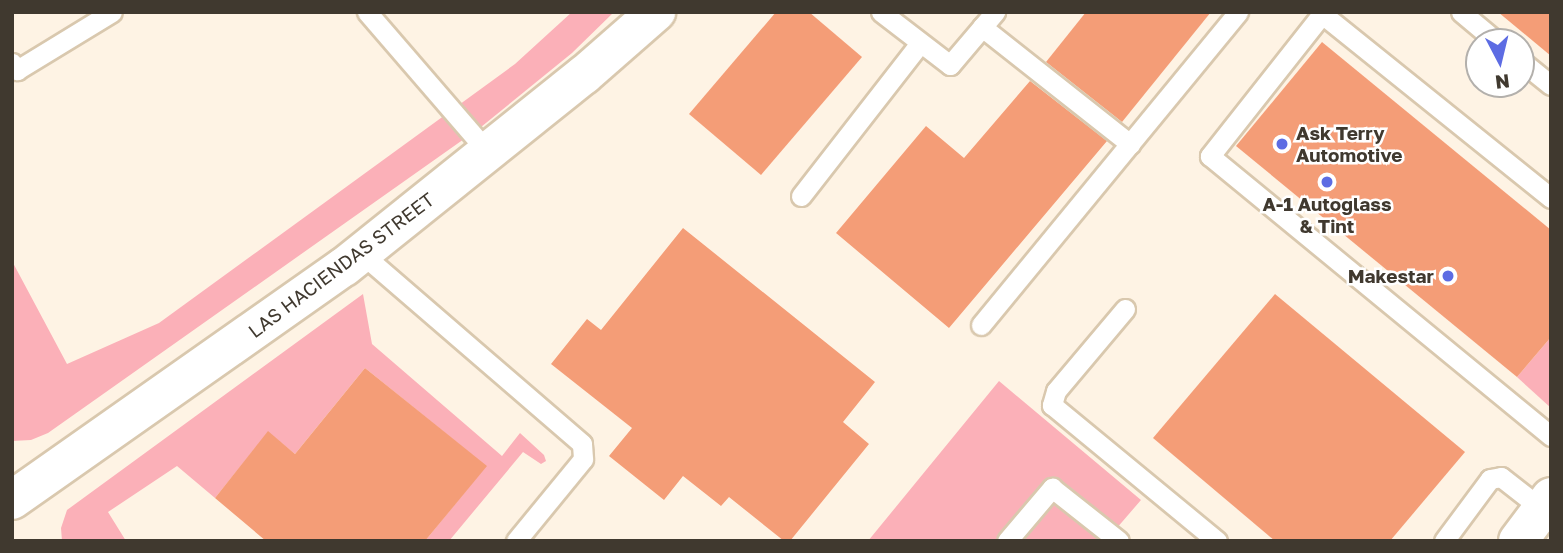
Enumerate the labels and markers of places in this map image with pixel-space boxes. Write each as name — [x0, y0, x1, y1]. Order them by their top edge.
place label: Ask Terry Automotive — [1296, 122, 1402, 166]
marker: Ask Terry Automotive — [1274, 136, 1290, 152]
marker: A-1 Autoglass & Tint — [1319, 174, 1335, 190]
place label: A-1 Autoglass & Tint — [1262, 193, 1392, 237]
place label: Makestar — [1348, 265, 1434, 287]
marker: Makestar — [1440, 268, 1456, 284]

